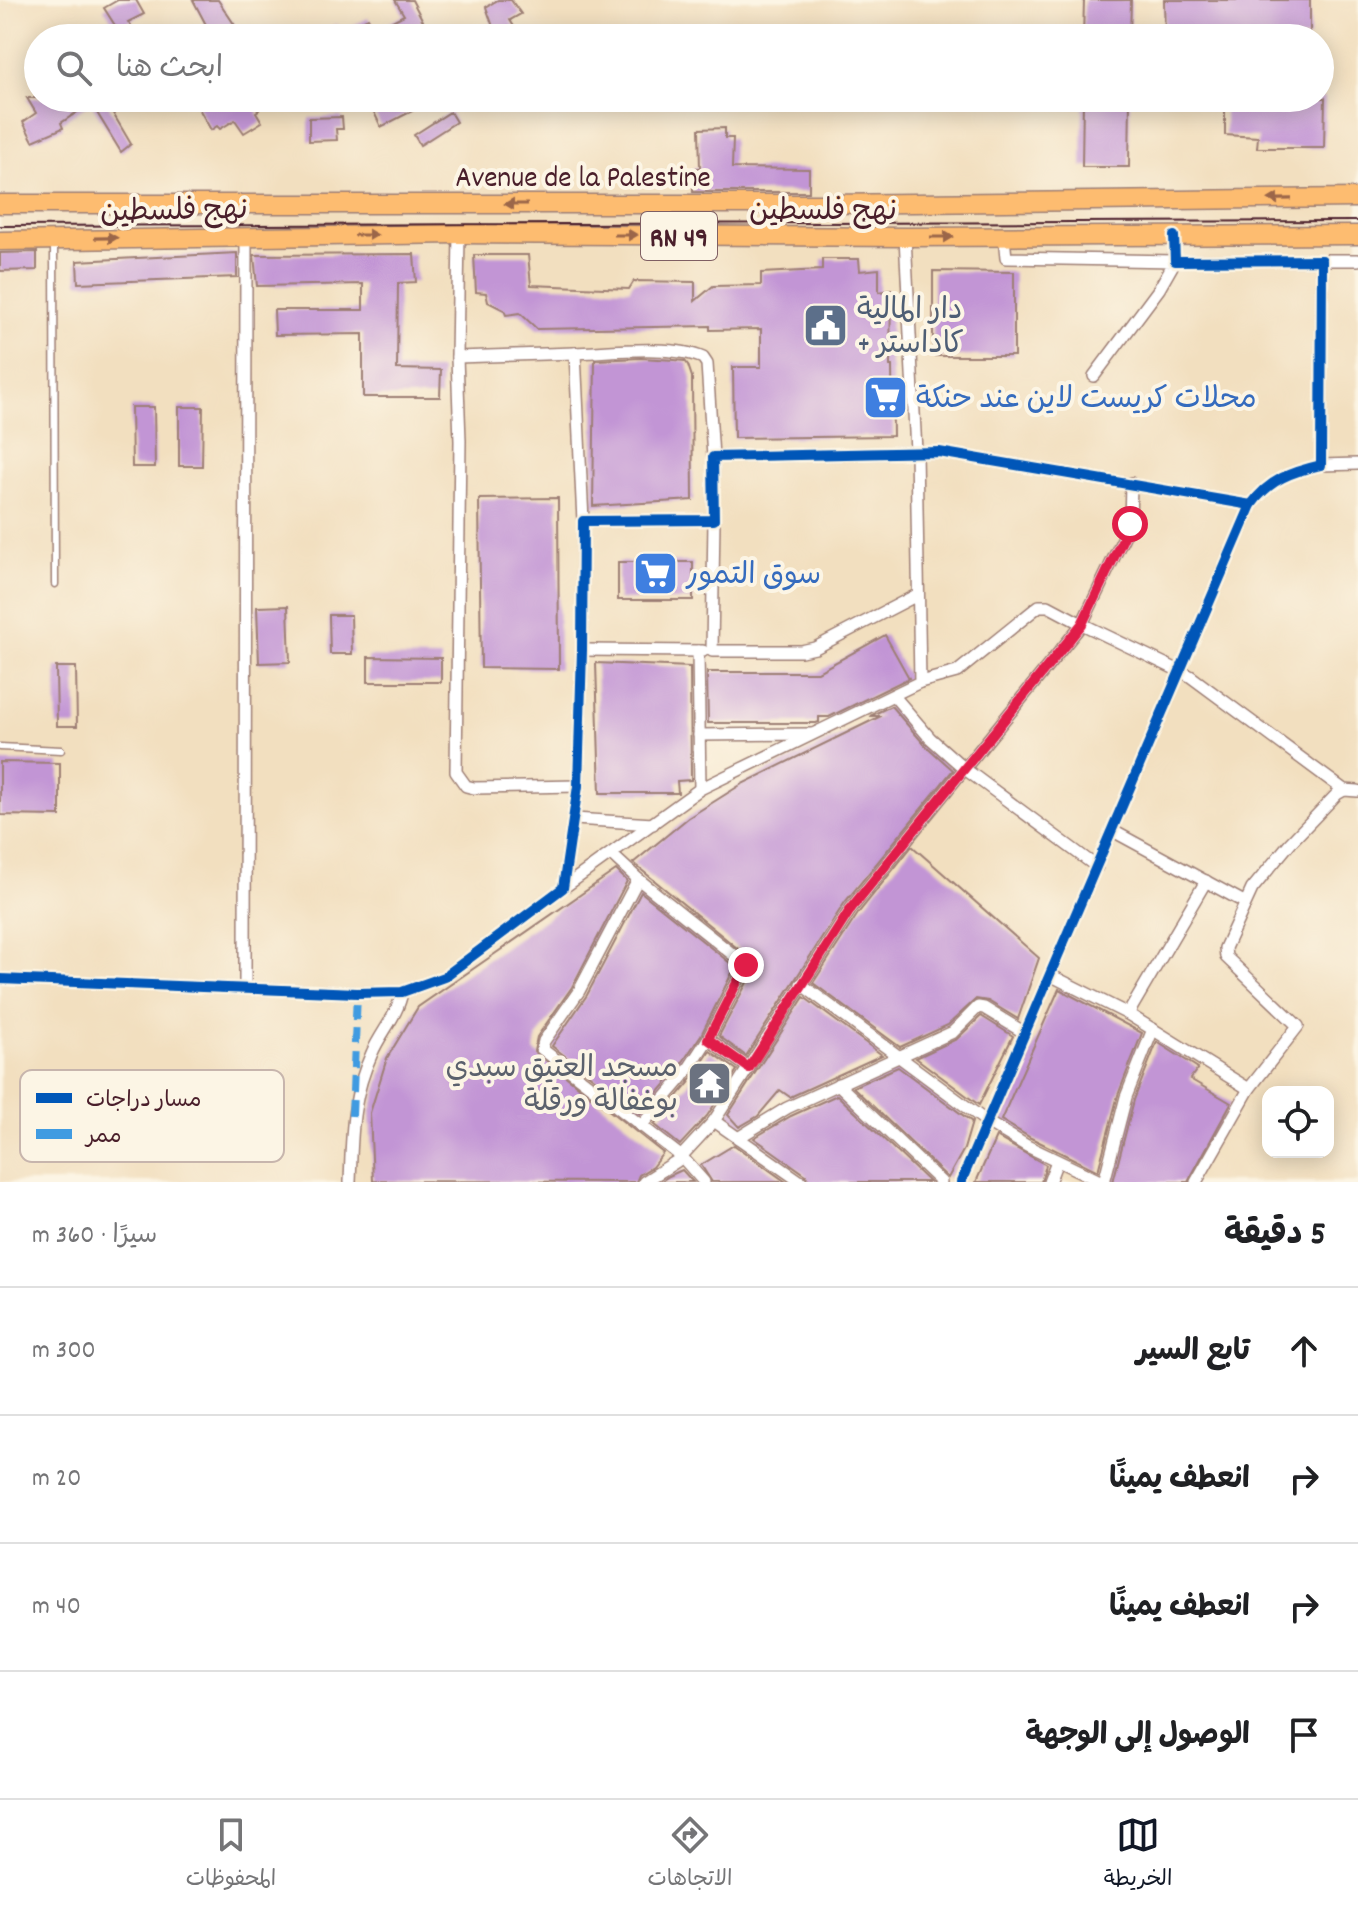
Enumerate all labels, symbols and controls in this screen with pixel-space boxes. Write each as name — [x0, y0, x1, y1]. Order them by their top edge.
search box — [24, 24, 1334, 112]
icon: search — [52, 46, 96, 90]
text: ابحث هنا — [116, 49, 223, 92]
street label: Avenue de la Palestine — [455, 159, 711, 202]
street label: نهج فلسطين — [100, 191, 248, 236]
street label: نهج فلسطين — [749, 192, 897, 235]
one-way arrow — [1267, 193, 1292, 205]
one-way arrow — [503, 198, 528, 210]
road number: RN 49 — [641, 212, 717, 260]
one-way arrow — [354, 229, 379, 241]
one-way arrow — [614, 229, 639, 241]
one-way arrow — [930, 231, 955, 243]
one-way arrow — [94, 232, 119, 245]
place label: دار المالية + كاداستر — [857, 291, 964, 368]
public building icon: دار المالية + كاداستر — [802, 301, 850, 349]
supermarket icon: محلات كريست لاين عند حنكة — [861, 373, 909, 421]
place label: محلات كريست لاين عند حنكة — [916, 380, 1257, 423]
route start — [1112, 506, 1148, 542]
supermarket icon: سوق التمور — [631, 549, 679, 597]
place label: سوق التمور — [685, 556, 821, 599]
route end — [728, 947, 764, 983]
place label: مسجد العتيق سبدي بوغفالة ورقلة — [445, 1049, 678, 1126]
temple icon: مسجد العتيق سبدي بوغفالة ورقلة — [685, 1059, 733, 1107]
legend — [20, 1070, 284, 1162]
text: مسار دراجات — [86, 1086, 202, 1117]
map controls — [1262, 1086, 1334, 1158]
button: locate — [1262, 1086, 1334, 1158]
text: ممر — [84, 1122, 122, 1153]
text: 5 دقيقة — [1224, 1212, 1326, 1261]
text: سيرًا · 360 m — [32, 1218, 157, 1255]
icon: ahead — [1282, 1329, 1326, 1373]
text: تابع السير — [1136, 1332, 1250, 1375]
text: 300 m — [32, 1333, 96, 1370]
icon: right — [1282, 1457, 1326, 1501]
text: انعطف يمينًا — [1109, 1460, 1250, 1503]
text: 20 m — [32, 1461, 81, 1498]
icon: right — [1282, 1585, 1326, 1629]
text: انعطف يمينًا — [1109, 1588, 1250, 1631]
text: 40 m — [32, 1589, 81, 1626]
icon: arrive — [1282, 1713, 1326, 1757]
text: الوصول إلى الوجهة — [1025, 1716, 1250, 1759]
tab: المحفوظات — [186, 1813, 276, 1897]
tab: الاتجاهات — [648, 1813, 732, 1897]
tab: الخريطة — [1104, 1813, 1172, 1897]

